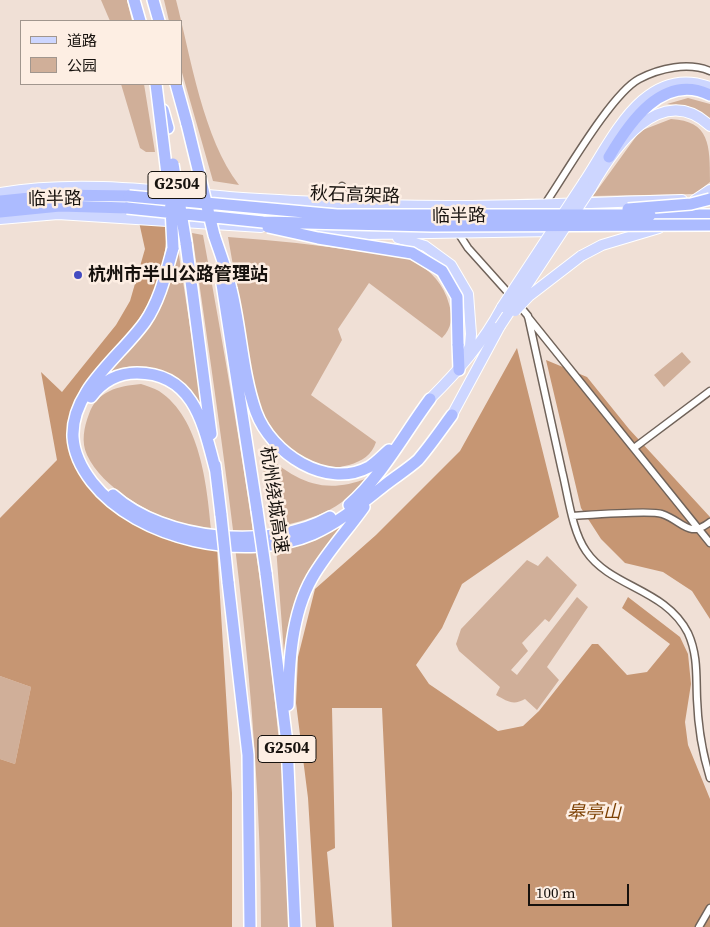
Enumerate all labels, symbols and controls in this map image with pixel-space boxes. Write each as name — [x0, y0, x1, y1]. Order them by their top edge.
legend — [20, 20, 182, 85]
text: 道路 — [67, 30, 97, 51]
text: 公园 — [67, 55, 97, 76]
road number: G2504 — [148, 172, 206, 198]
street label: 秋石高架路 — [310, 184, 400, 208]
street label: 临半路 — [28, 189, 82, 211]
street label: 临半路 — [432, 206, 486, 228]
place label: 杭州市半山公路管理站 — [88, 264, 268, 286]
marker: 杭州市半山公路管理站 — [72, 269, 84, 281]
street label: 杭州绕城高速 — [255, 445, 291, 555]
road number: G2504 — [258, 736, 316, 762]
park label: 皋亭山 — [567, 802, 621, 824]
scale bar — [530, 874, 631, 906]
text: 100 m — [536, 882, 576, 903]

